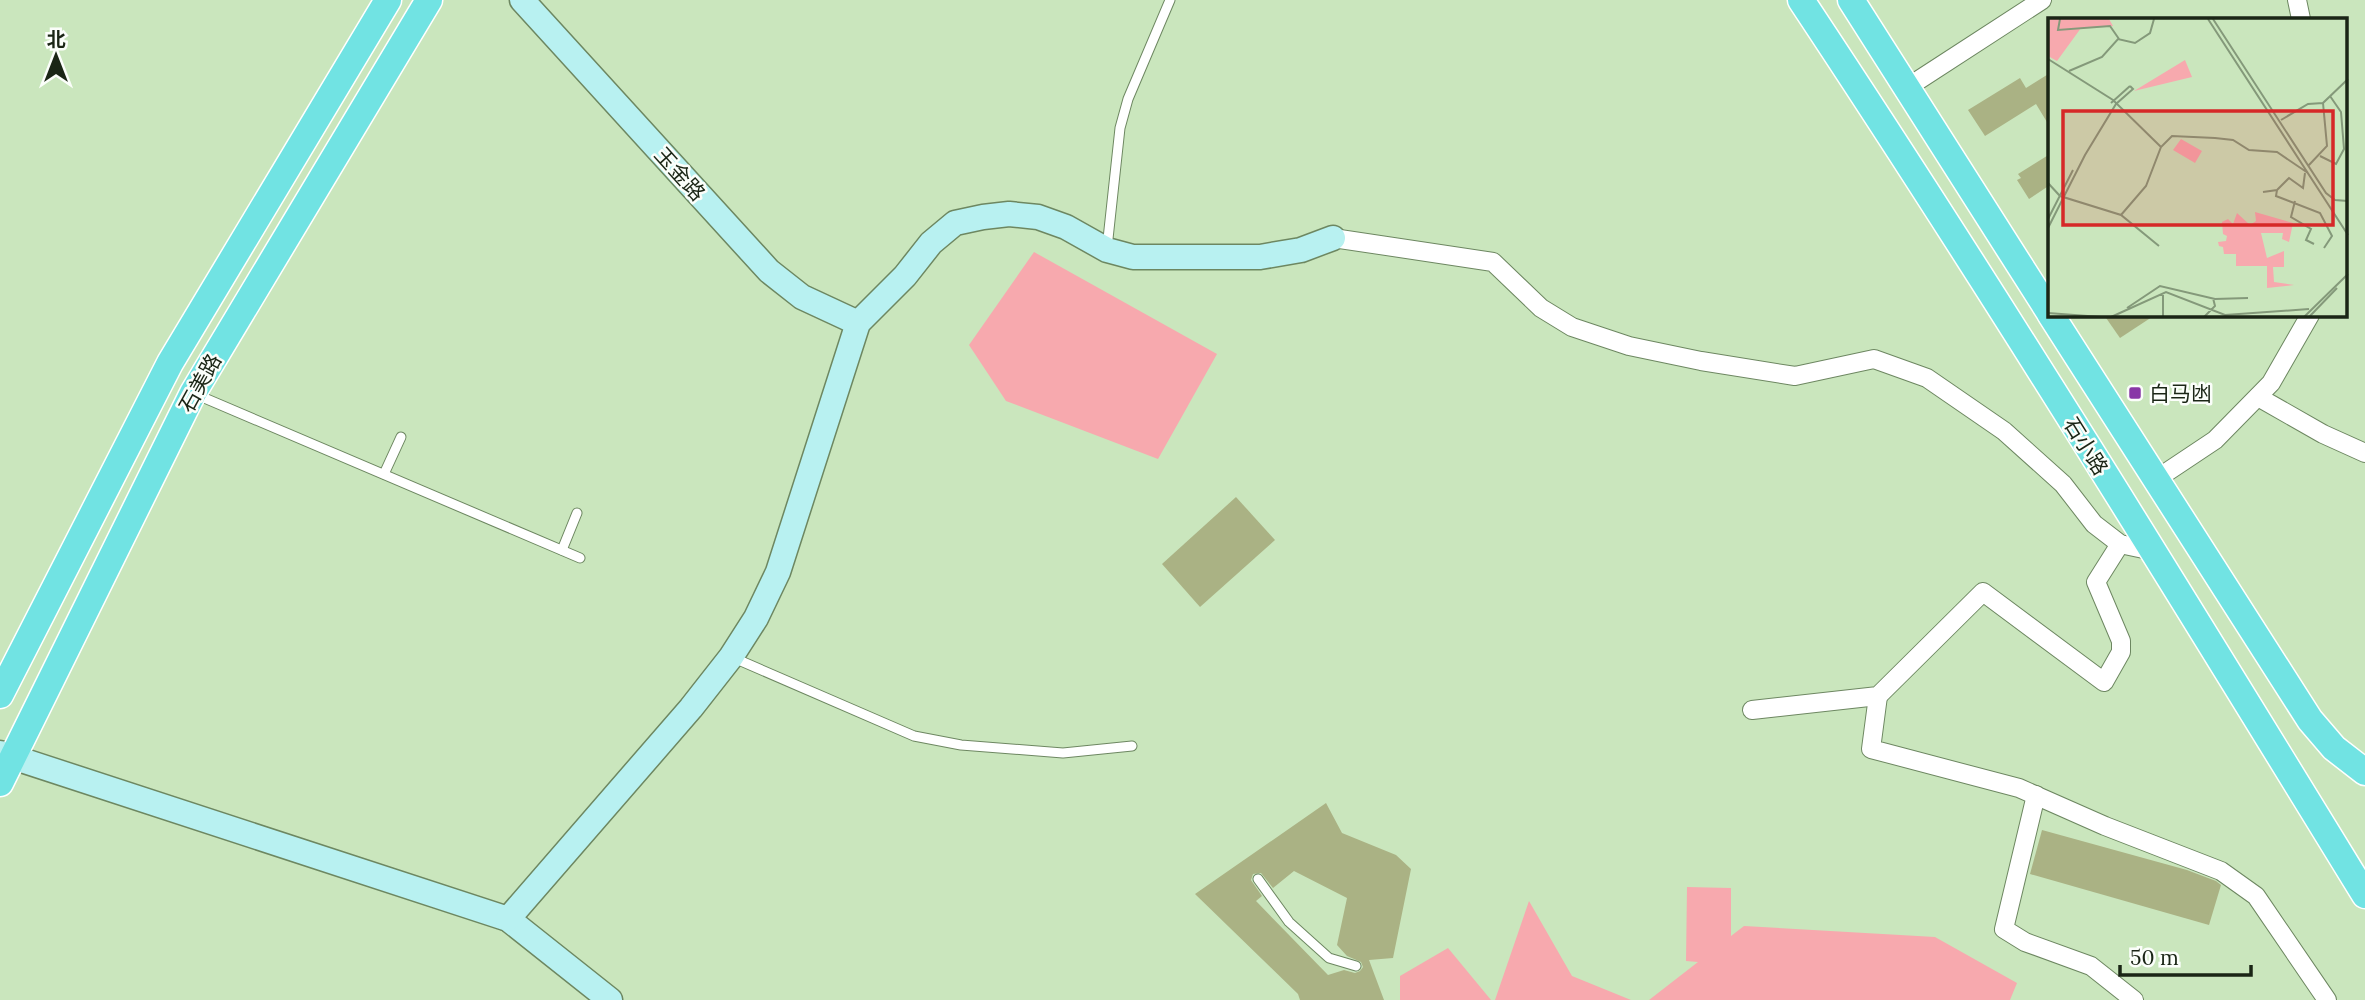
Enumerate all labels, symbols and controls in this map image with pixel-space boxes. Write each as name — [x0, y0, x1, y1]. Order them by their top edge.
inset map — [2048, 18, 2348, 317]
north arrow — [21, 21, 91, 91]
text: 北 — [46, 27, 66, 51]
street label: 玉金路 — [649, 142, 711, 206]
street label: 石美路 — [173, 349, 227, 417]
place label: 白马凼 — [2149, 380, 2212, 407]
marker: 白马凼 — [2127, 385, 2143, 401]
street label: 石小路 — [2058, 412, 2114, 480]
scale bar — [2120, 934, 2251, 978]
text: 50 m — [2130, 944, 2179, 971]

